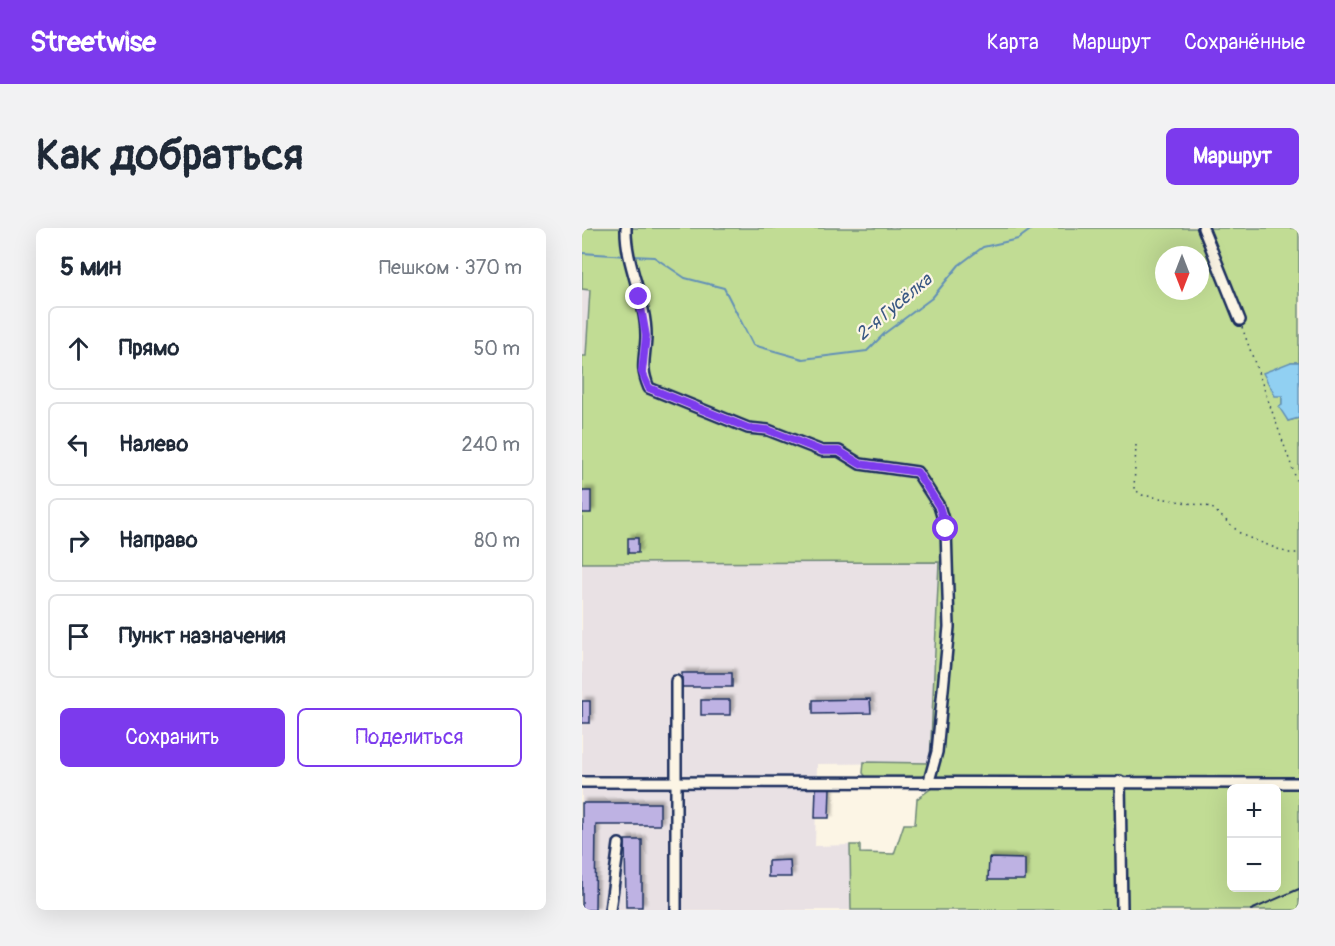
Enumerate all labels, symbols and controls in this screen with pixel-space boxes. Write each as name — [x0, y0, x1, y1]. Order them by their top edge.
text: Streetwise — [30, 25, 156, 60]
text: Карта — [987, 29, 1039, 56]
text: Маршрут — [1072, 29, 1151, 56]
text: Сохранённые — [1184, 29, 1305, 56]
button: Маршрут — [1166, 128, 1299, 185]
text: Как добраться — [36, 130, 303, 182]
north arrow — [1155, 246, 1209, 300]
text: 5 мин — [60, 251, 121, 283]
text: Пешком · 370 m — [379, 255, 522, 280]
water label: 2-я Гусёлка — [851, 267, 938, 346]
route end — [625, 283, 651, 309]
icon: ahead — [62, 332, 95, 365]
text: Прямо — [119, 334, 179, 362]
text: 50 m — [473, 336, 520, 361]
icon: left — [62, 428, 95, 461]
text: Налево — [119, 430, 188, 458]
text: 240 m — [461, 432, 520, 457]
route start — [932, 515, 958, 541]
icon: right — [62, 524, 95, 557]
text: Направо — [119, 526, 198, 554]
text: 80 m — [474, 528, 520, 553]
icon: arrive — [62, 620, 95, 653]
text: Пункт назначения — [119, 622, 286, 650]
button: Сохранить — [60, 708, 285, 767]
button: Поделиться — [297, 708, 522, 767]
map controls — [1227, 784, 1281, 892]
button: + — [1227, 784, 1281, 838]
button: − — [1227, 838, 1281, 892]

